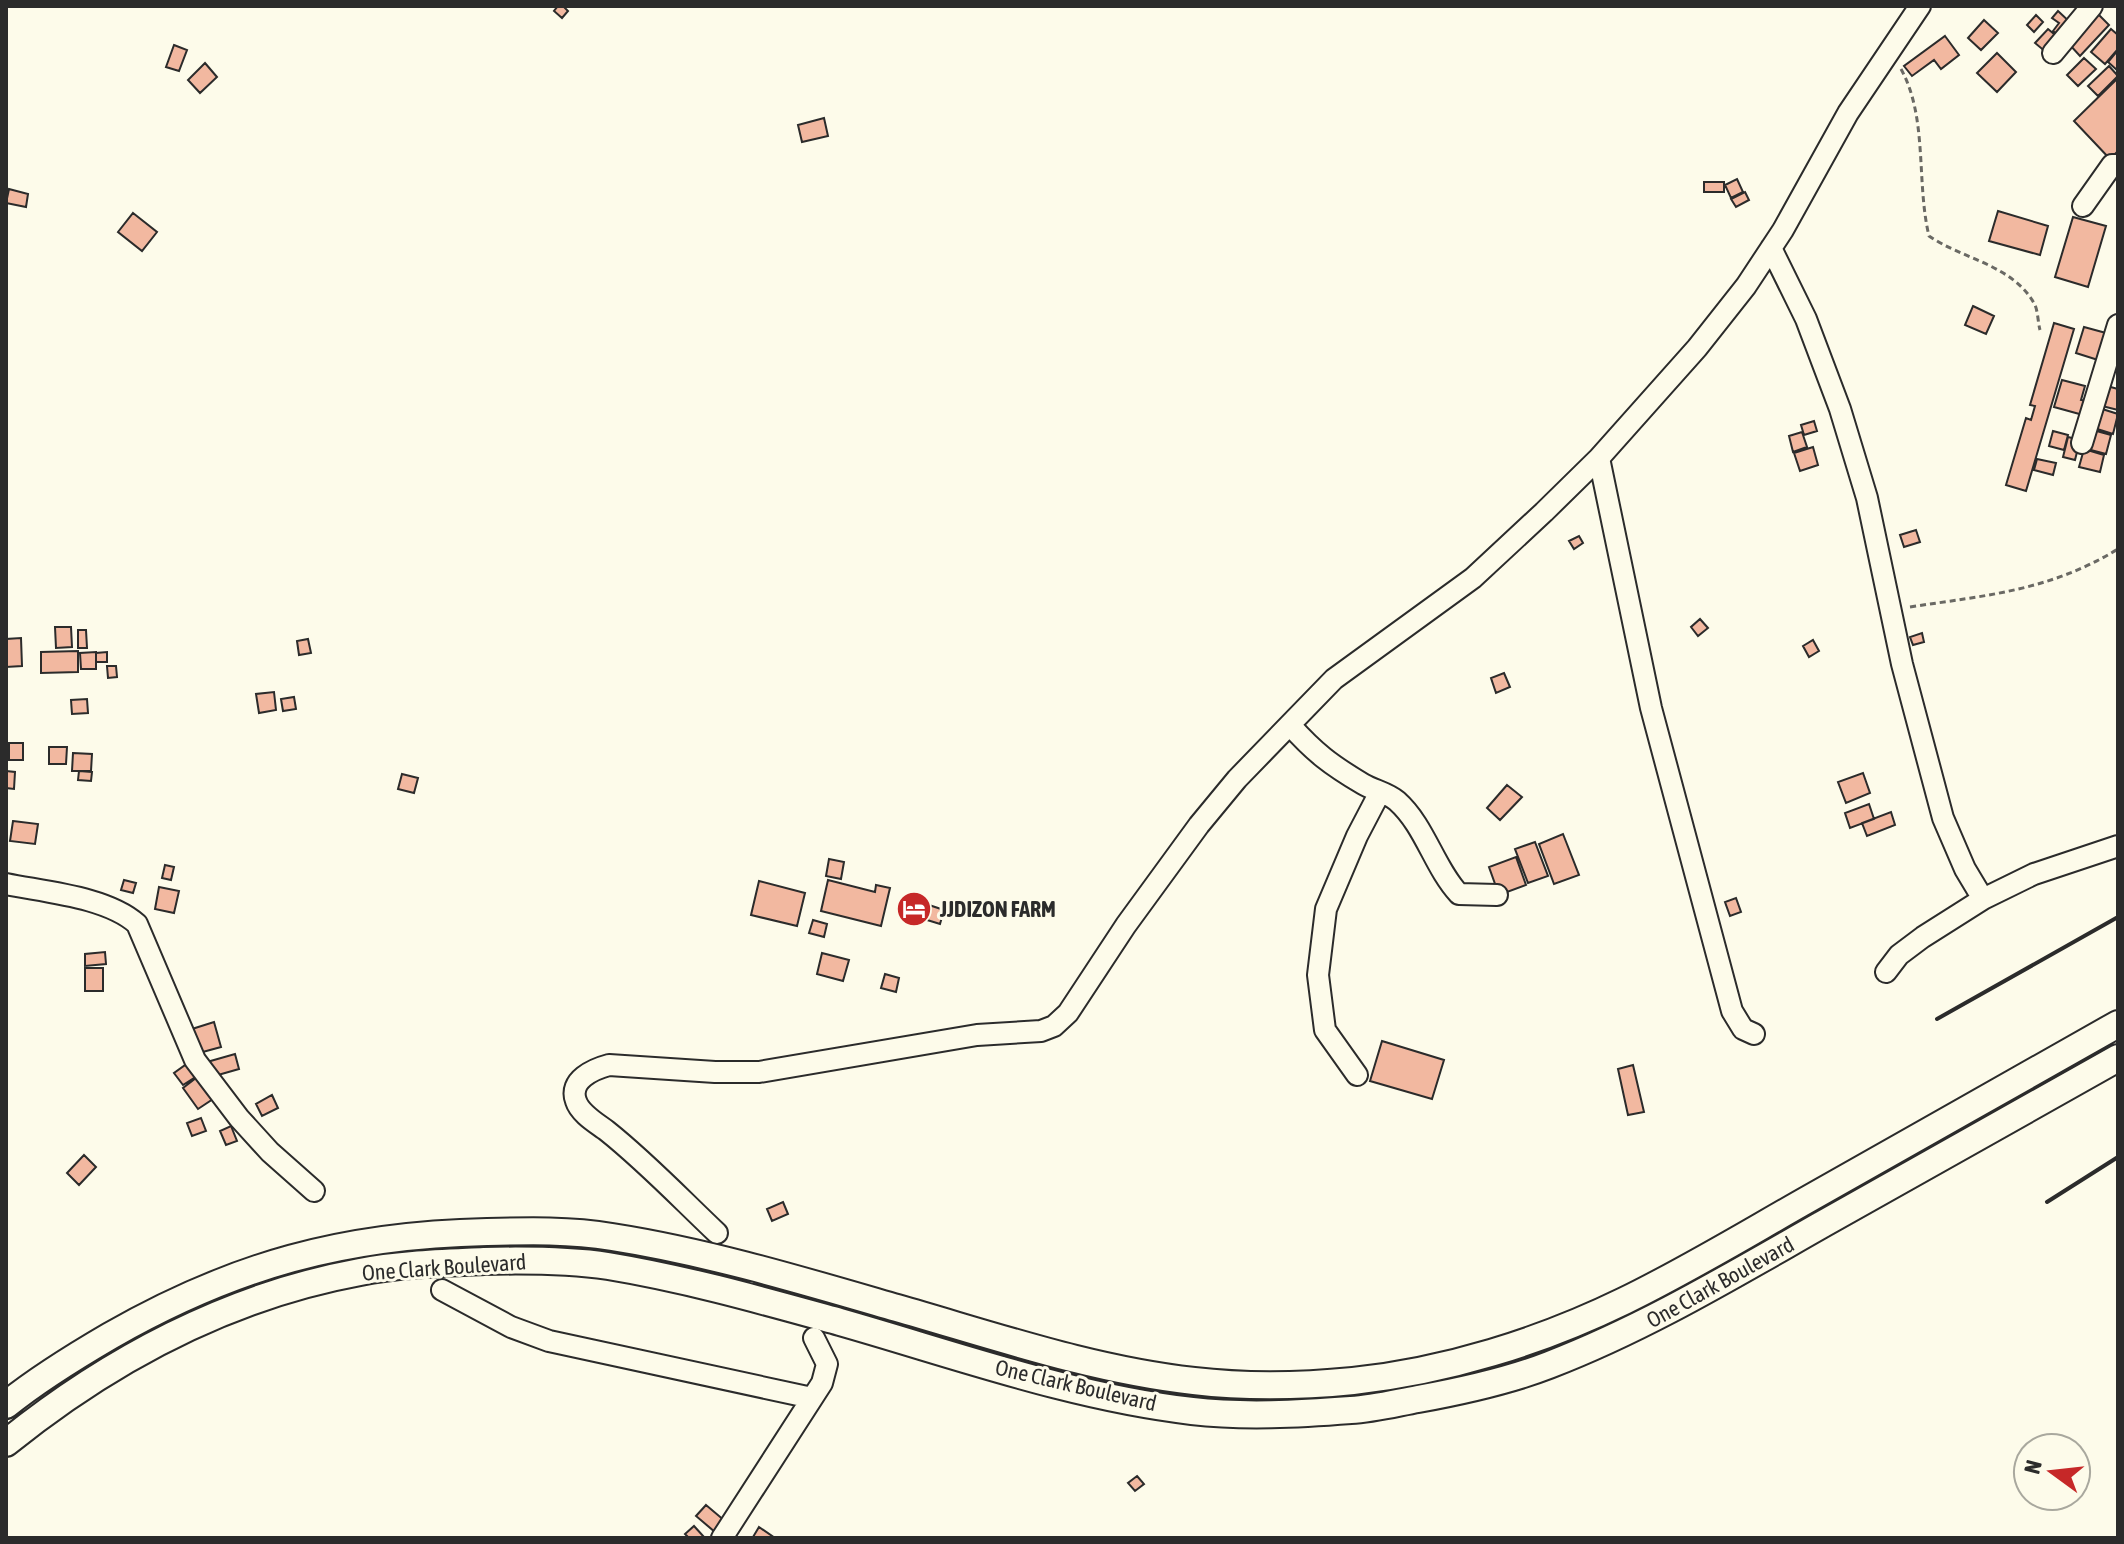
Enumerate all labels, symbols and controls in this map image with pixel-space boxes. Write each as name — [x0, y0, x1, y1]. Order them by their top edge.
hotel icon: JJDIZON FARM — [895, 890, 933, 928]
place label: JJDIZON FARM — [939, 896, 1056, 922]
street label: One Clark Boulevard — [1642, 1231, 1798, 1333]
street label: One Clark Boulevard — [361, 1248, 527, 1286]
street label: One Clark Boulevard — [993, 1354, 1159, 1416]
north arrow — [2012, 1432, 2092, 1512]
text: N — [2018, 1457, 2047, 1476]

